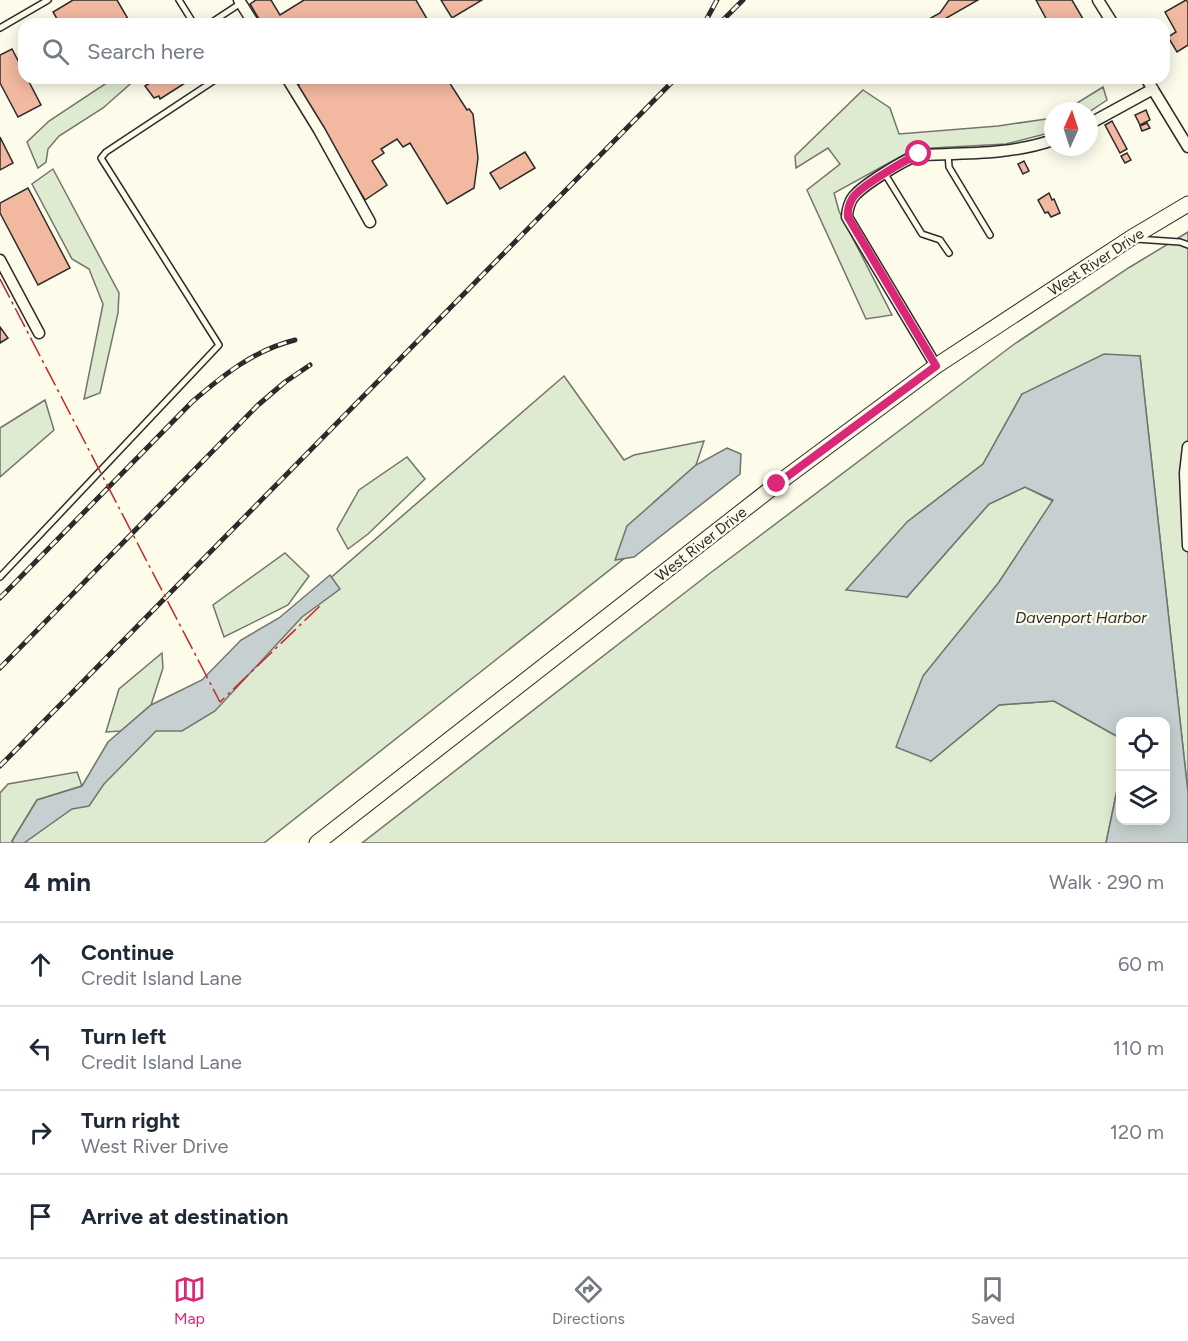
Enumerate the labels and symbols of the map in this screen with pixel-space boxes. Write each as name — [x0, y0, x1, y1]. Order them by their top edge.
north arrow — [1044, 102, 1098, 156]
route start — [905, 140, 931, 166]
street label: West River Drive — [1045, 224, 1147, 300]
route end — [763, 470, 789, 496]
street label: West River Drive — [652, 503, 750, 585]
water label: Davenport Harbor — [1015, 608, 1147, 627]

